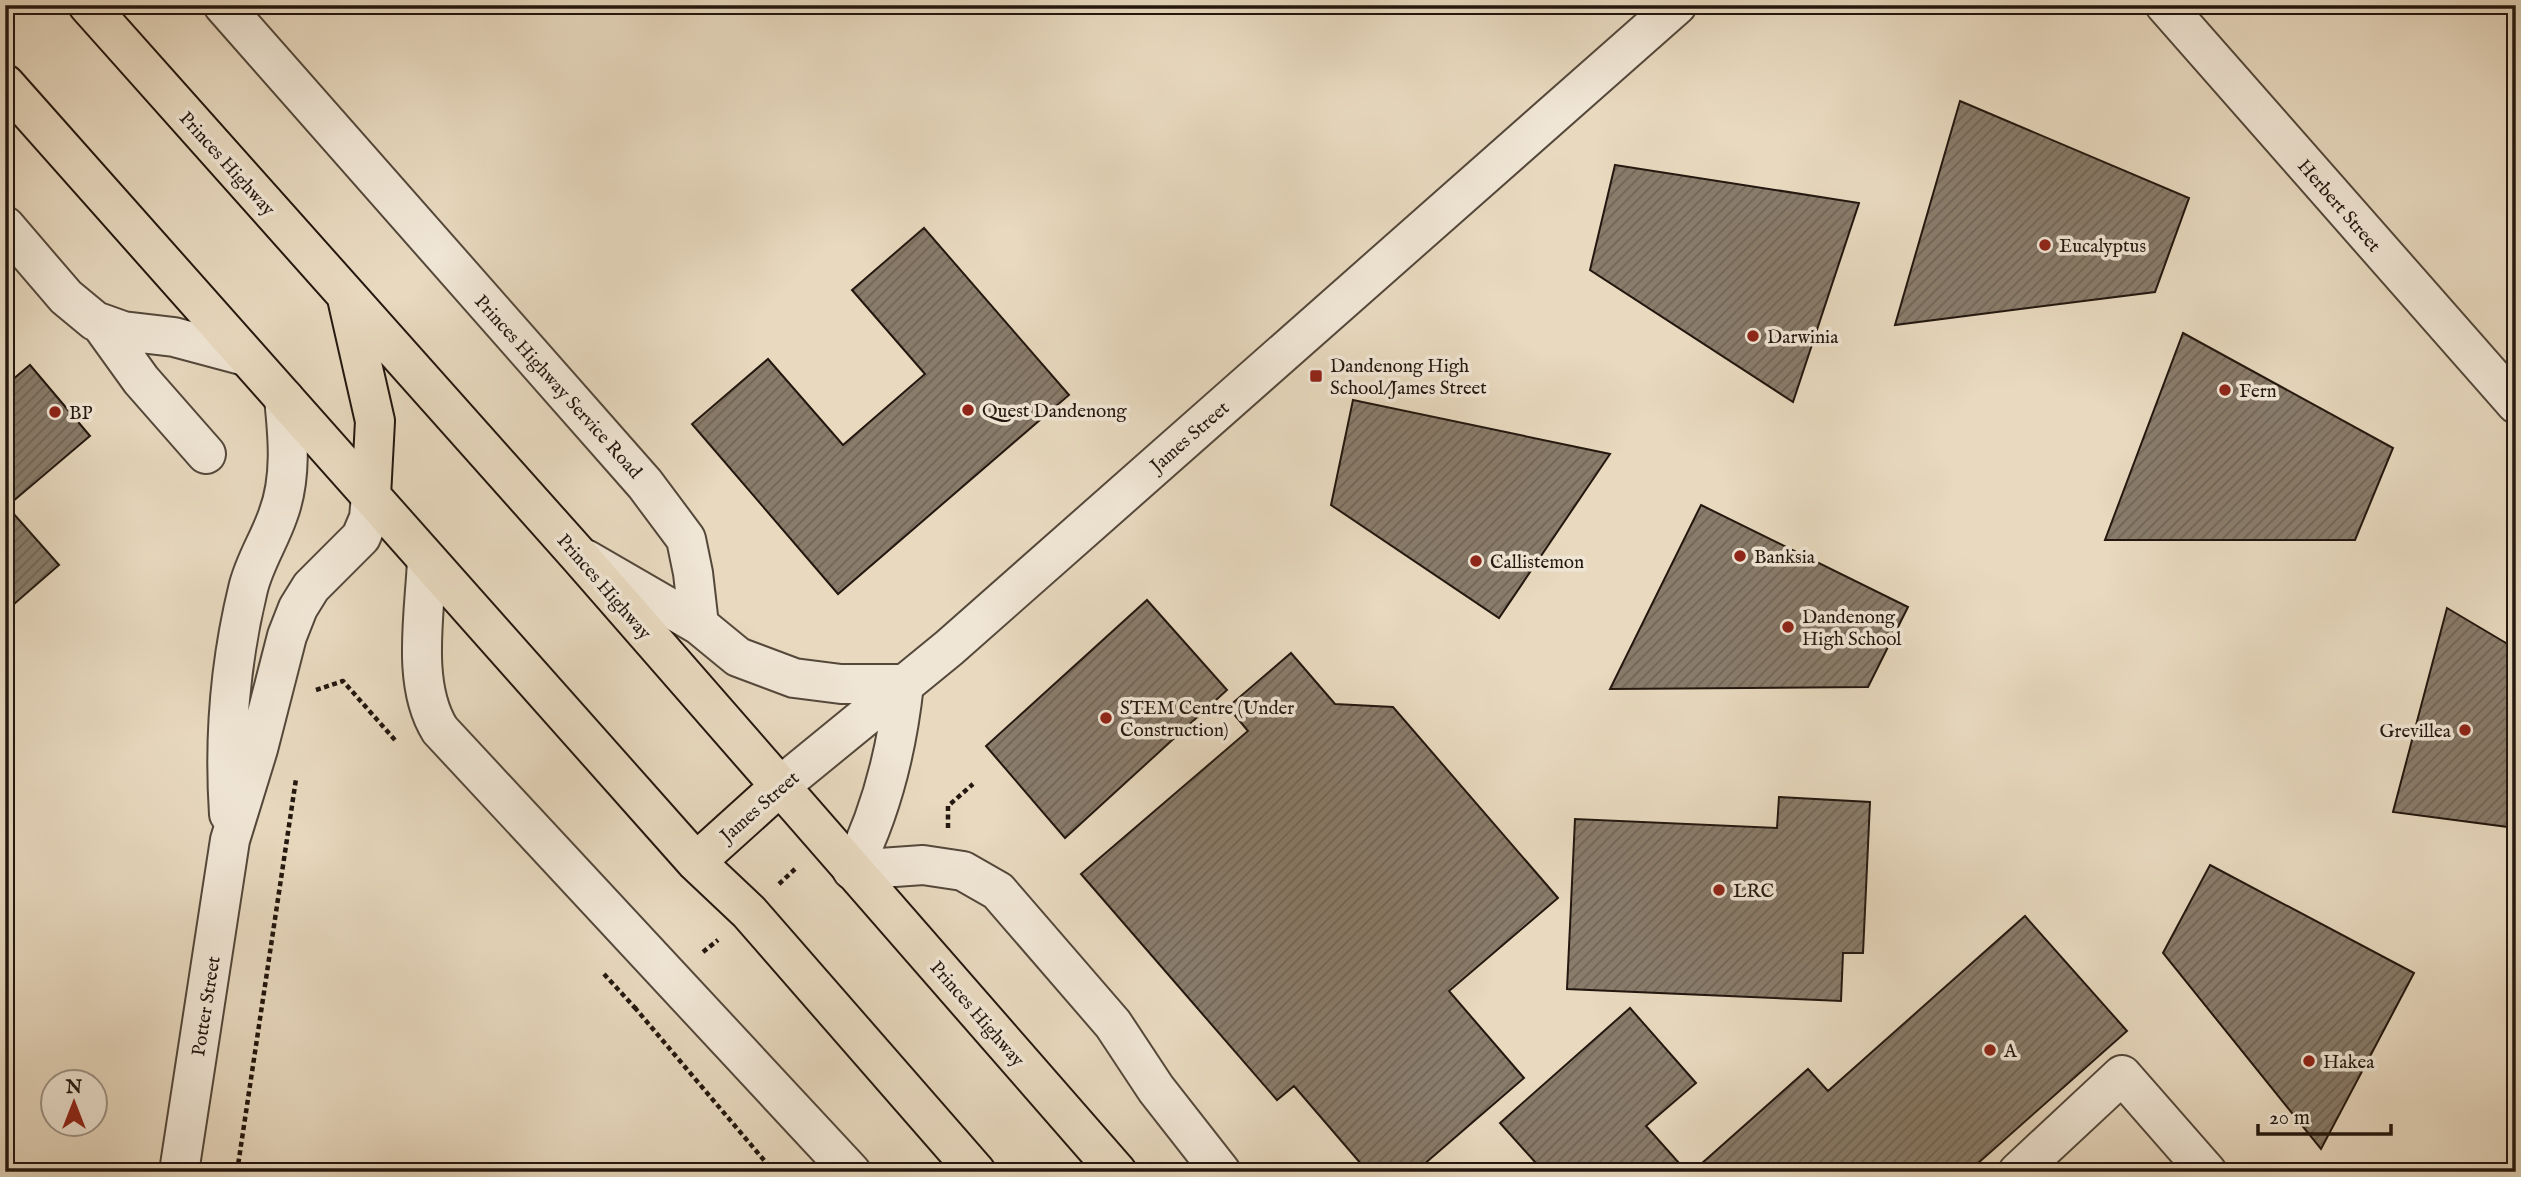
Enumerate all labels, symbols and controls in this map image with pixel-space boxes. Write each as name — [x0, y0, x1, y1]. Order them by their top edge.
street label: Princes Highway — [173, 107, 280, 222]
street label: Herbert Street — [2292, 155, 2386, 258]
place label: Eucalyptus — [2059, 235, 2146, 259]
marker: Eucalyptus — [2037, 237, 2053, 253]
street label: Princes Highway Service Road — [469, 290, 647, 485]
place label: Darwinia — [1767, 326, 1839, 350]
marker: Darwinia — [1745, 328, 1761, 344]
place label: Dandenong High School/James Street — [1330, 355, 1487, 401]
marker: Dandenong High School/James Street — [1308, 368, 1324, 384]
place label: Fern — [2239, 380, 2277, 404]
marker: Fern — [2217, 382, 2233, 398]
street label: James Street — [1144, 396, 1235, 480]
place label: Quest Dandenong — [982, 400, 1127, 424]
place label: BP — [69, 402, 92, 426]
marker: Quest Dandenong — [960, 402, 976, 418]
marker: BP — [47, 404, 63, 420]
street label: Princes Highway — [551, 530, 656, 646]
place label: Banksia — [1754, 546, 1816, 570]
marker: Banksia — [1732, 548, 1748, 564]
place label: Callistemon — [1490, 551, 1584, 575]
marker: Callistemon — [1468, 553, 1484, 569]
place label: Dandenong High School — [1802, 606, 1902, 652]
marker: Dandenong High School — [1780, 619, 1796, 635]
place label: STEM Centre (Under Construction) — [1120, 697, 1294, 743]
marker: STEM Centre (Under Construction) — [1098, 710, 1114, 726]
place label: Grevillea — [2379, 720, 2452, 744]
marker: Grevillea — [2457, 722, 2473, 738]
street label: James Street — [714, 766, 805, 850]
place label: LRC — [1733, 880, 1774, 904]
marker: LRC — [1711, 882, 1727, 898]
street label: Potter Street — [187, 954, 227, 1058]
street label: Princes Highway — [924, 957, 1029, 1073]
place label: A — [2003, 1040, 2018, 1064]
marker: A — [1982, 1042, 1998, 1058]
place label: Hakea — [2323, 1051, 2375, 1075]
marker: Hakea — [2301, 1053, 2317, 1069]
north arrow — [38, 1068, 108, 1138]
text: N — [65, 1076, 83, 1100]
scale bar — [2258, 1093, 2392, 1137]
text: 20 m — [2269, 1105, 2310, 1132]

